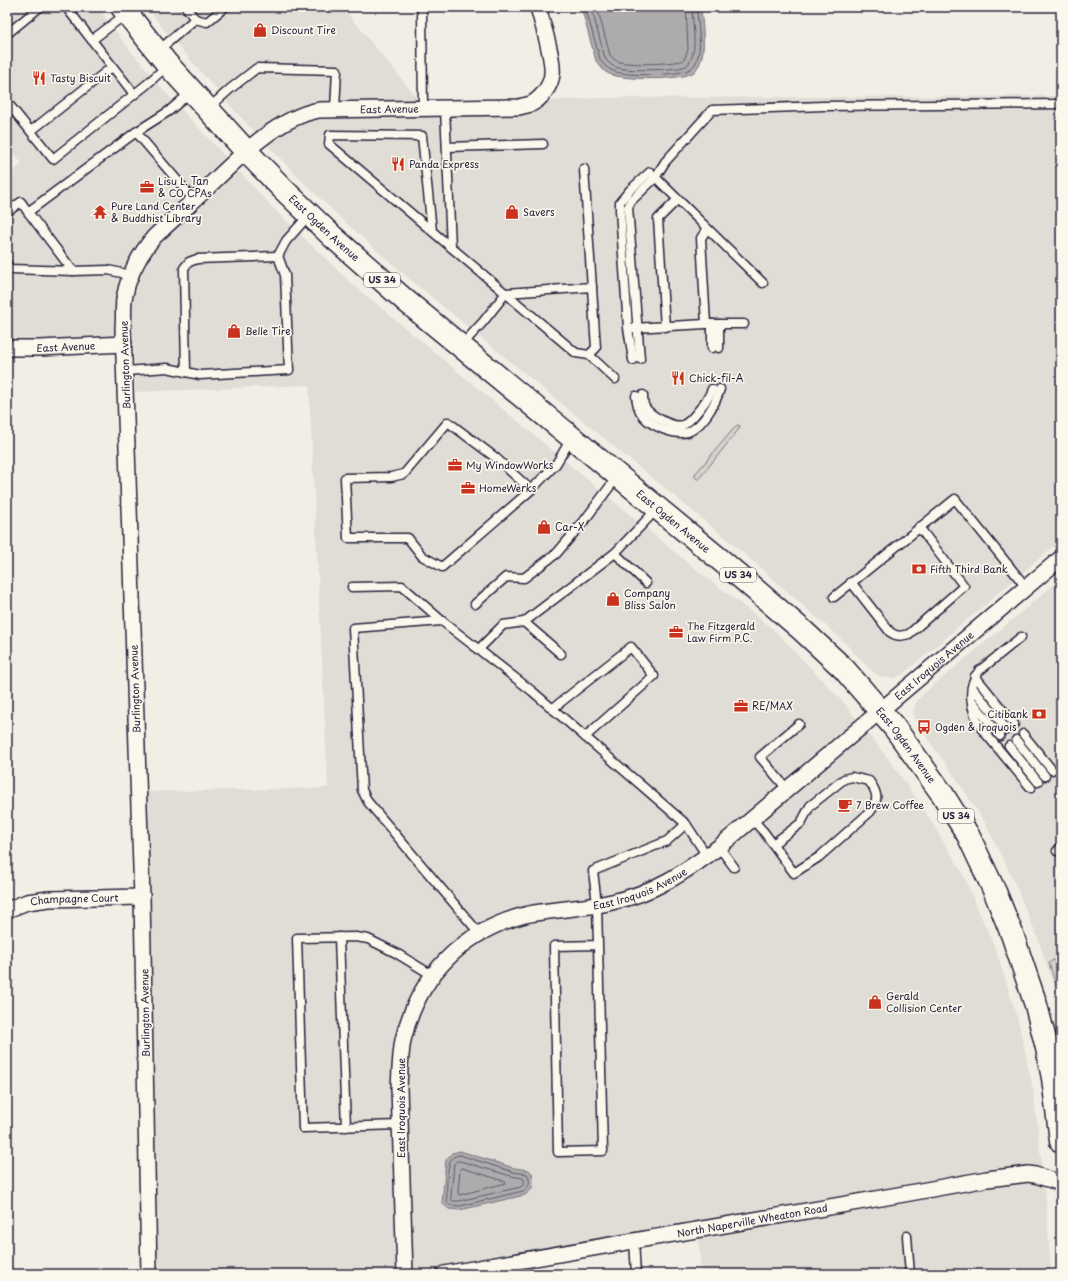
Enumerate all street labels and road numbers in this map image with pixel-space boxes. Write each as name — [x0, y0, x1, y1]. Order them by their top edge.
street label: East Avenue — [360, 100, 419, 116]
street label: East Ogden Avenue — [286, 191, 364, 265]
road number: US 34 — [364, 273, 400, 287]
street label: Burlington Avenue — [115, 320, 134, 410]
street label: East Avenue — [37, 337, 96, 355]
street label: East Ogden Avenue — [634, 486, 714, 556]
road number: US 34 — [720, 568, 756, 582]
street label: East Iroquois Avenue — [891, 627, 977, 703]
street label: Burlington Avenue — [125, 644, 144, 734]
street label: East Ogden Avenue — [873, 703, 940, 786]
road number: US 34 — [938, 809, 974, 823]
street label: East Iroquois Avenue — [592, 863, 690, 913]
street label: Champagne Court — [29, 890, 119, 909]
street label: Burlington Avenue — [136, 968, 153, 1058]
street label: East Iroquois Avenue — [393, 1058, 408, 1158]
street label: North Naperville Wheaton Road — [676, 1199, 829, 1240]

